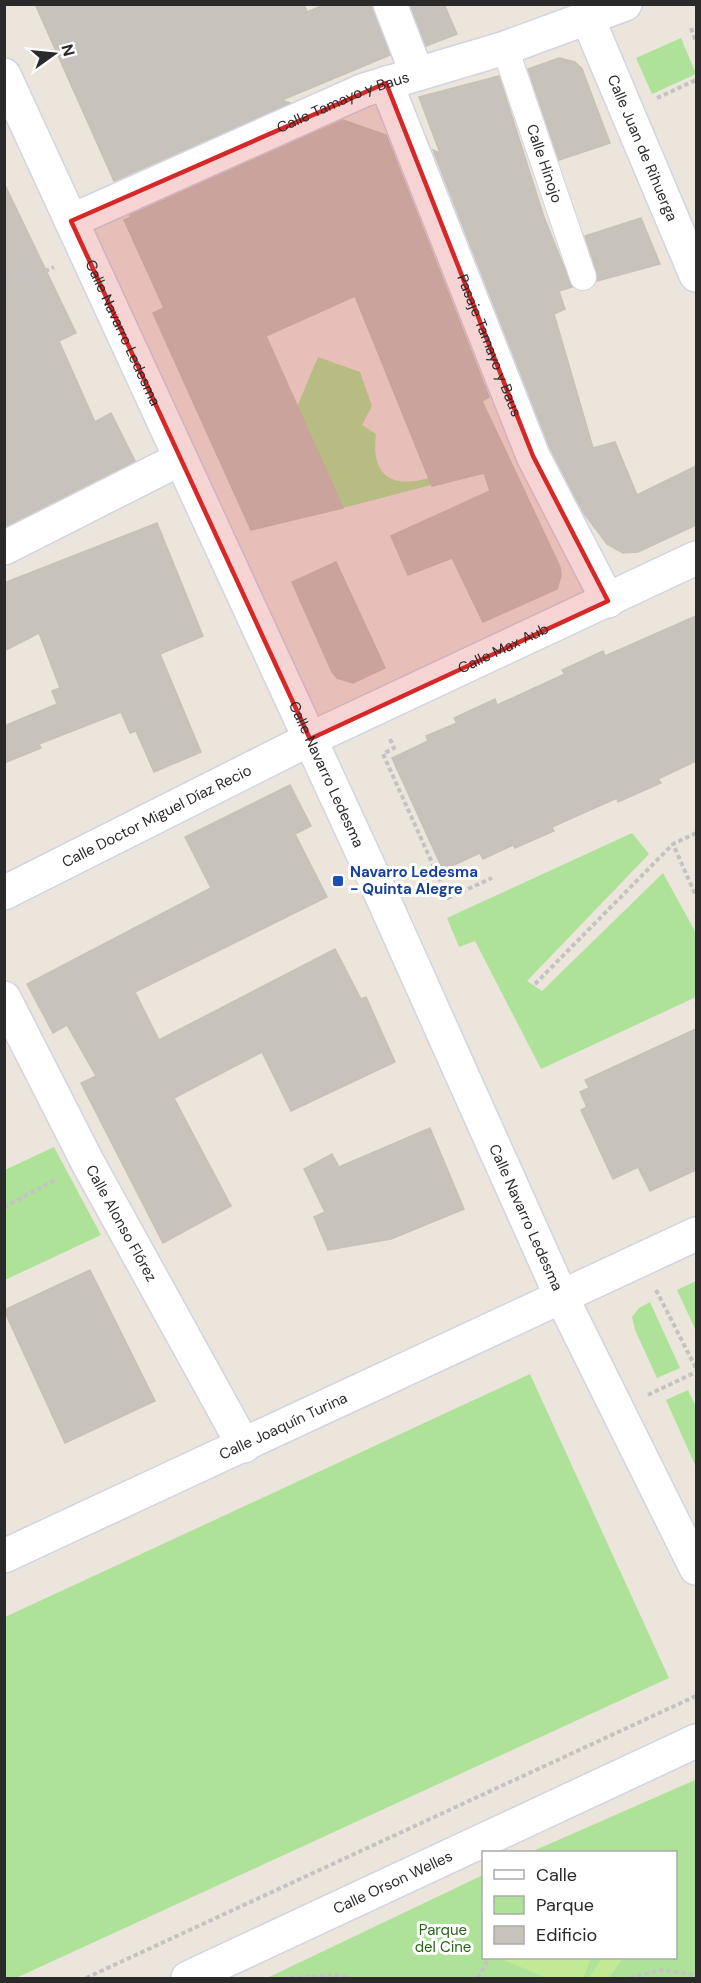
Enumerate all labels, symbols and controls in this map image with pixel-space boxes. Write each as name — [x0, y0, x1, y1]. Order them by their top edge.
north arrow — [24, 24, 84, 84]
text: N — [56, 42, 80, 59]
street label: Calle Tamayo y Baus — [274, 67, 412, 138]
street label: Calle Juan de Rihuerga — [603, 72, 682, 224]
street label: Calle Hinojo — [522, 121, 567, 206]
street label: Calle Navarro Ledesma — [80, 257, 165, 409]
street label: Pasaje Tamayo y Baus — [452, 271, 526, 419]
street label: Calle Max Aub — [455, 618, 552, 678]
street label: Calle Navarro Ledesma — [284, 698, 369, 851]
street label: Calle Doctor Miguel Díaz Recio — [59, 760, 255, 872]
place label: Navarro Ledesma - Quinta Alegre — [350, 862, 478, 899]
marker: Navarro Ledesma - Quinta Alegre — [331, 874, 345, 888]
street label: Calle Navarro Ledesma — [484, 1141, 567, 1294]
street label: Calle Alonso Flórez — [81, 1161, 162, 1285]
street label: Calle Joaquín Turina — [216, 1388, 350, 1464]
street label: Calle Orson Welles — [330, 1846, 456, 1919]
legend — [482, 1851, 677, 1959]
text: Calle — [536, 1863, 577, 1887]
text: Parque — [536, 1893, 594, 1917]
park label: Parque del Cine — [415, 1920, 471, 1957]
text: Edificio — [536, 1923, 597, 1947]

